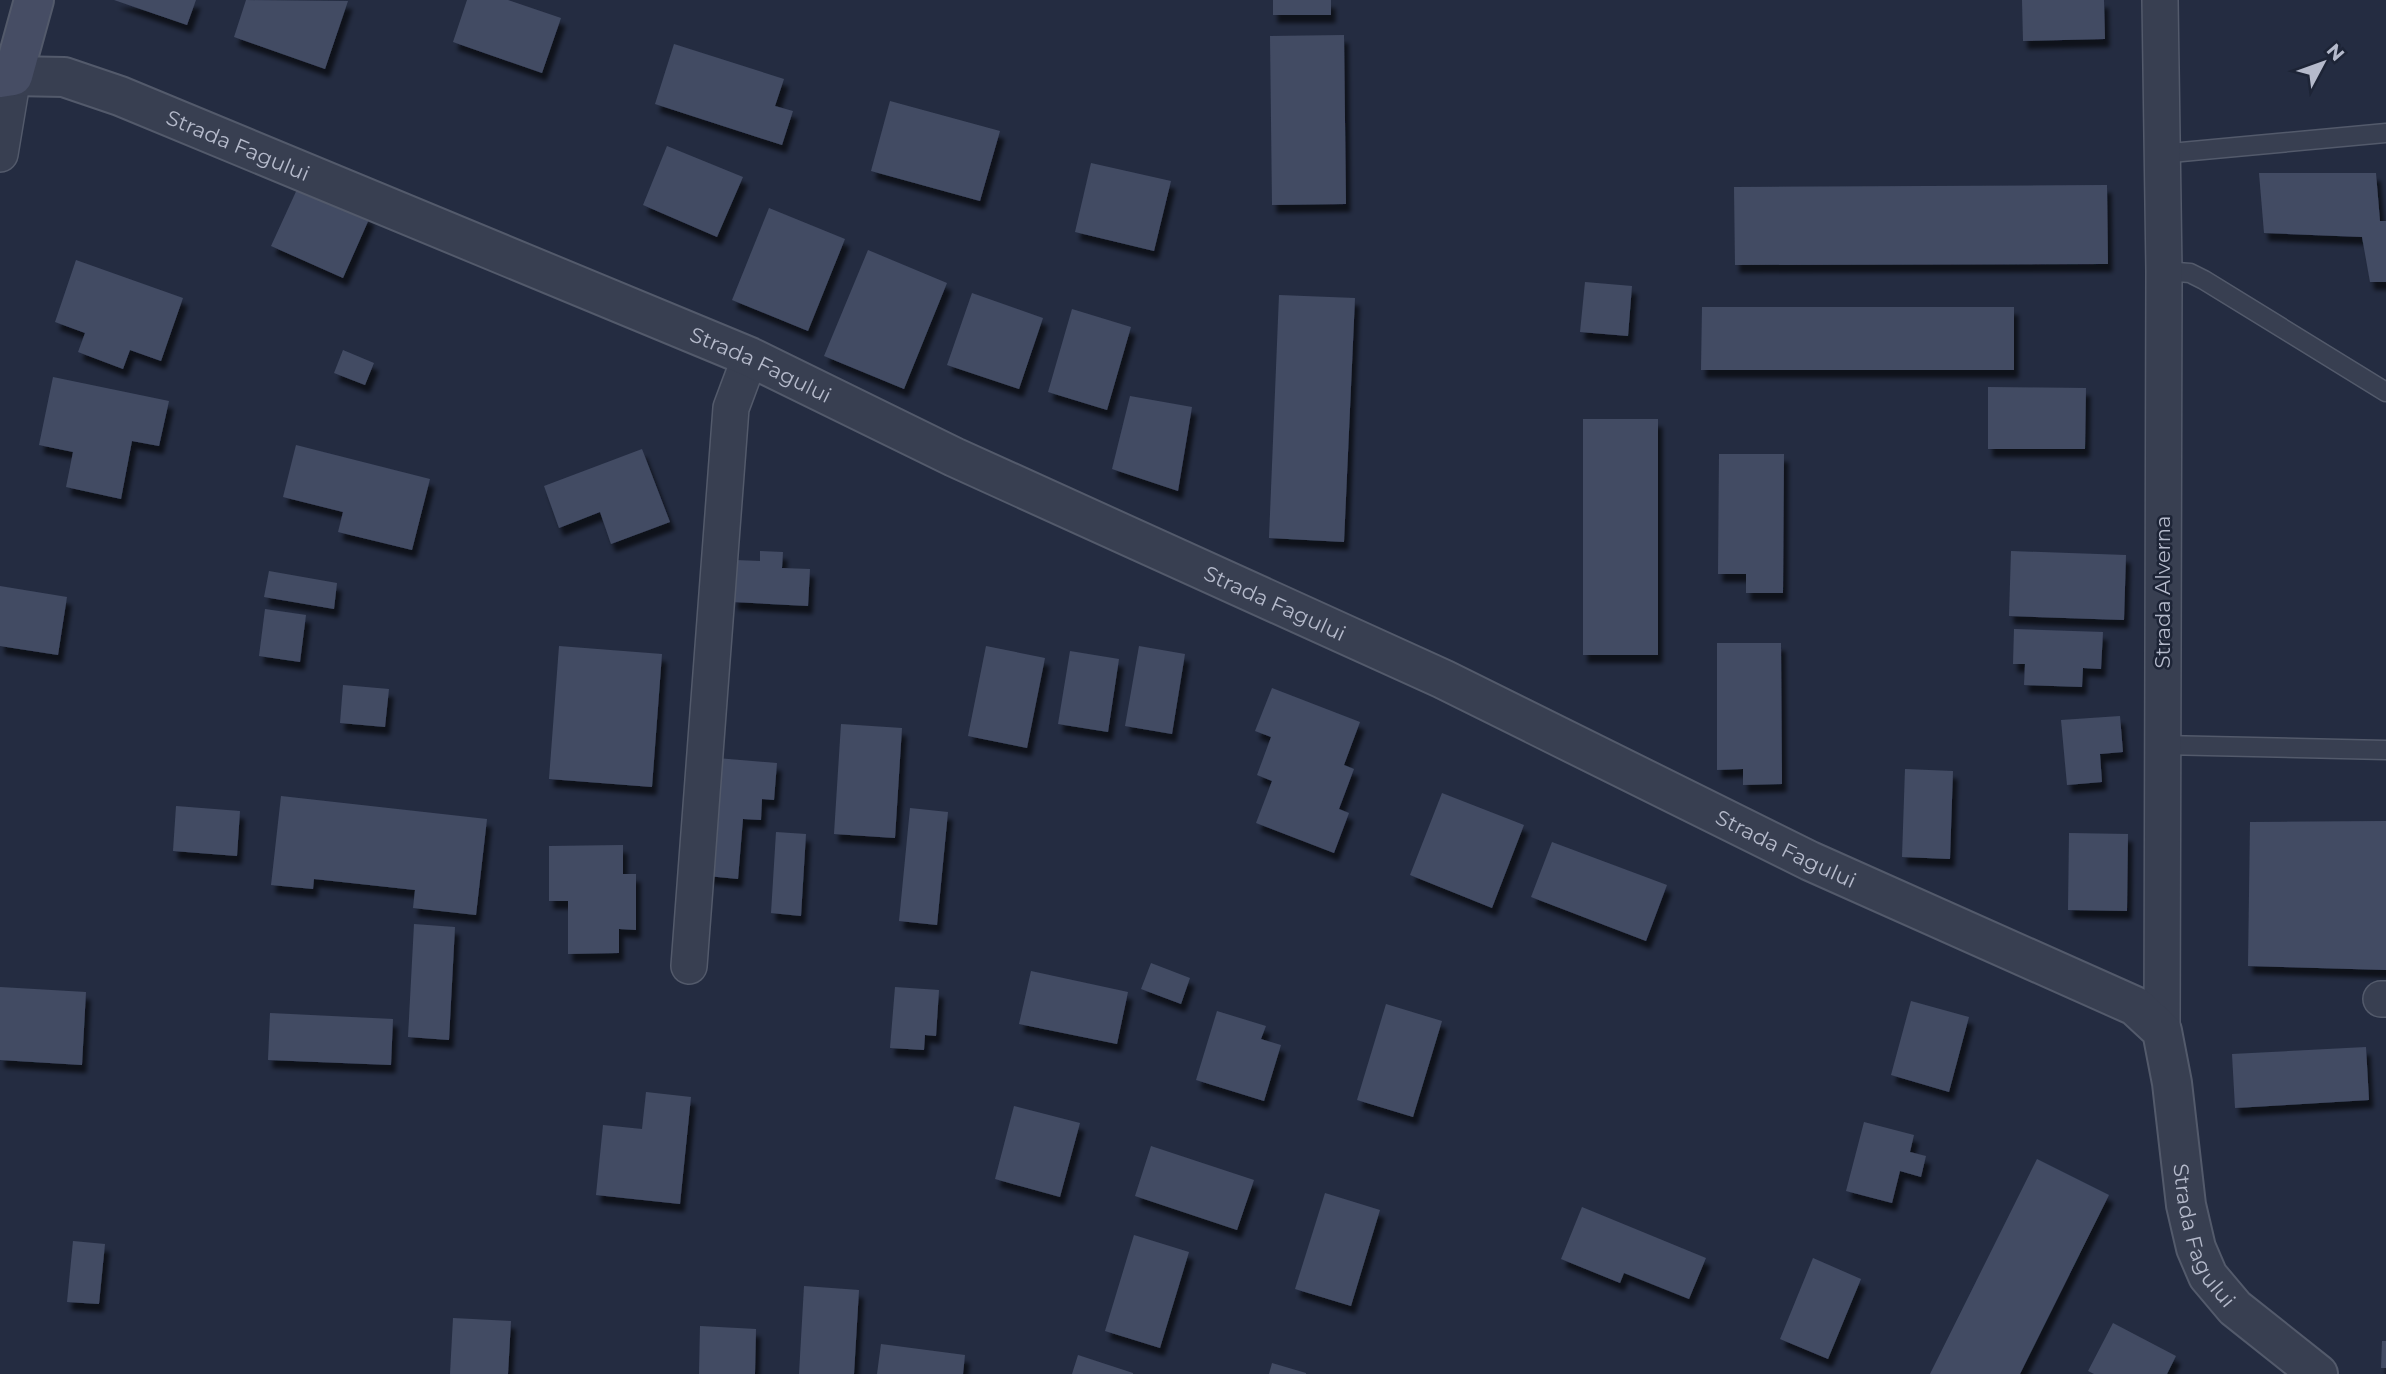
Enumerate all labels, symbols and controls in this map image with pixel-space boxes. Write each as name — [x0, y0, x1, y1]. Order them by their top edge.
north arrow — [2288, 28, 2358, 98]
text: N — [2322, 39, 2349, 66]
street label: Strada Fagului — [163, 104, 313, 186]
street label: Strada Fagului — [687, 321, 836, 408]
street label: Strada Alverna — [2150, 516, 2175, 668]
street label: Strada Fagului — [1200, 560, 1350, 646]
street label: Strada Fagului — [1712, 804, 1860, 893]
street label: Strada Fagului — [2169, 1162, 2241, 1312]

